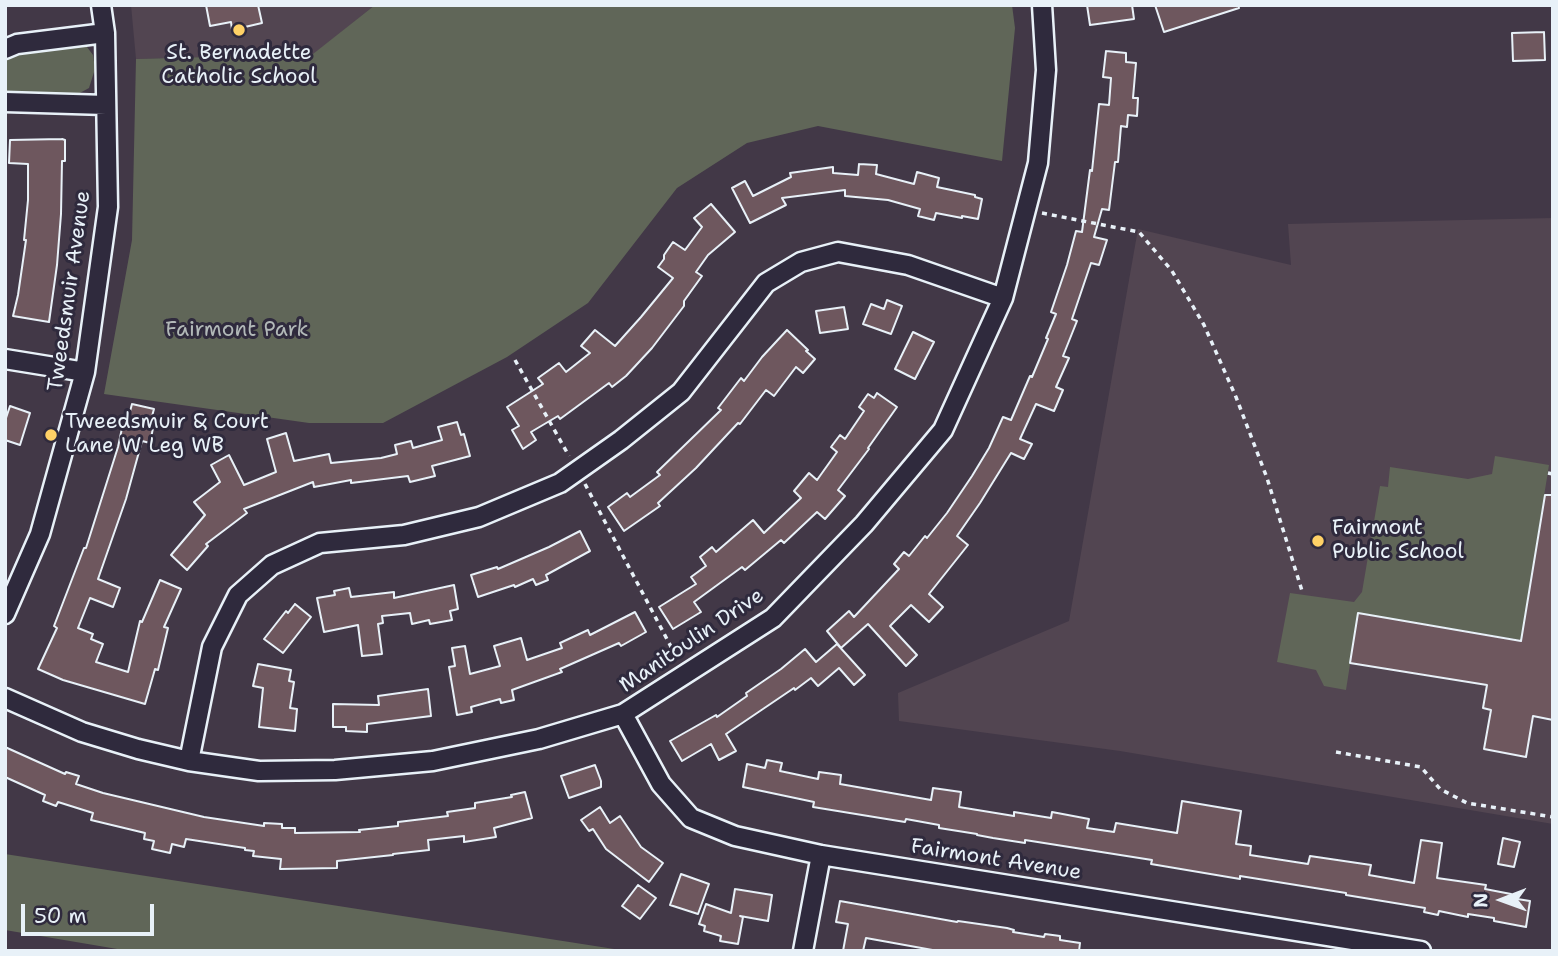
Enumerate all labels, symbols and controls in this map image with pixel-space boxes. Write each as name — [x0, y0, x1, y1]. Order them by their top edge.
marker: St. Bernadette Catholic School — [231, 22, 247, 38]
place label: St. Bernadette Catholic School — [161, 41, 317, 91]
street label: Tweedsmuir Avenue — [43, 189, 97, 393]
park label: Fairmont Park — [165, 318, 309, 344]
place label: Tweedsmuir & Court Lane W Leg WB — [65, 410, 269, 460]
marker: Tweedsmuir & Court Lane W Leg WB — [43, 427, 59, 443]
place label: Fairmont Public School — [1332, 516, 1464, 566]
marker: Fairmont Public School — [1310, 533, 1326, 549]
street label: Manitoulin Drive — [615, 583, 769, 699]
street label: Fairmont Avenue — [909, 834, 1083, 886]
north arrow — [1467, 865, 1537, 935]
scale bar — [24, 890, 158, 934]
text: N — [1468, 893, 1493, 908]
text: 50 m — [34, 902, 87, 930]

